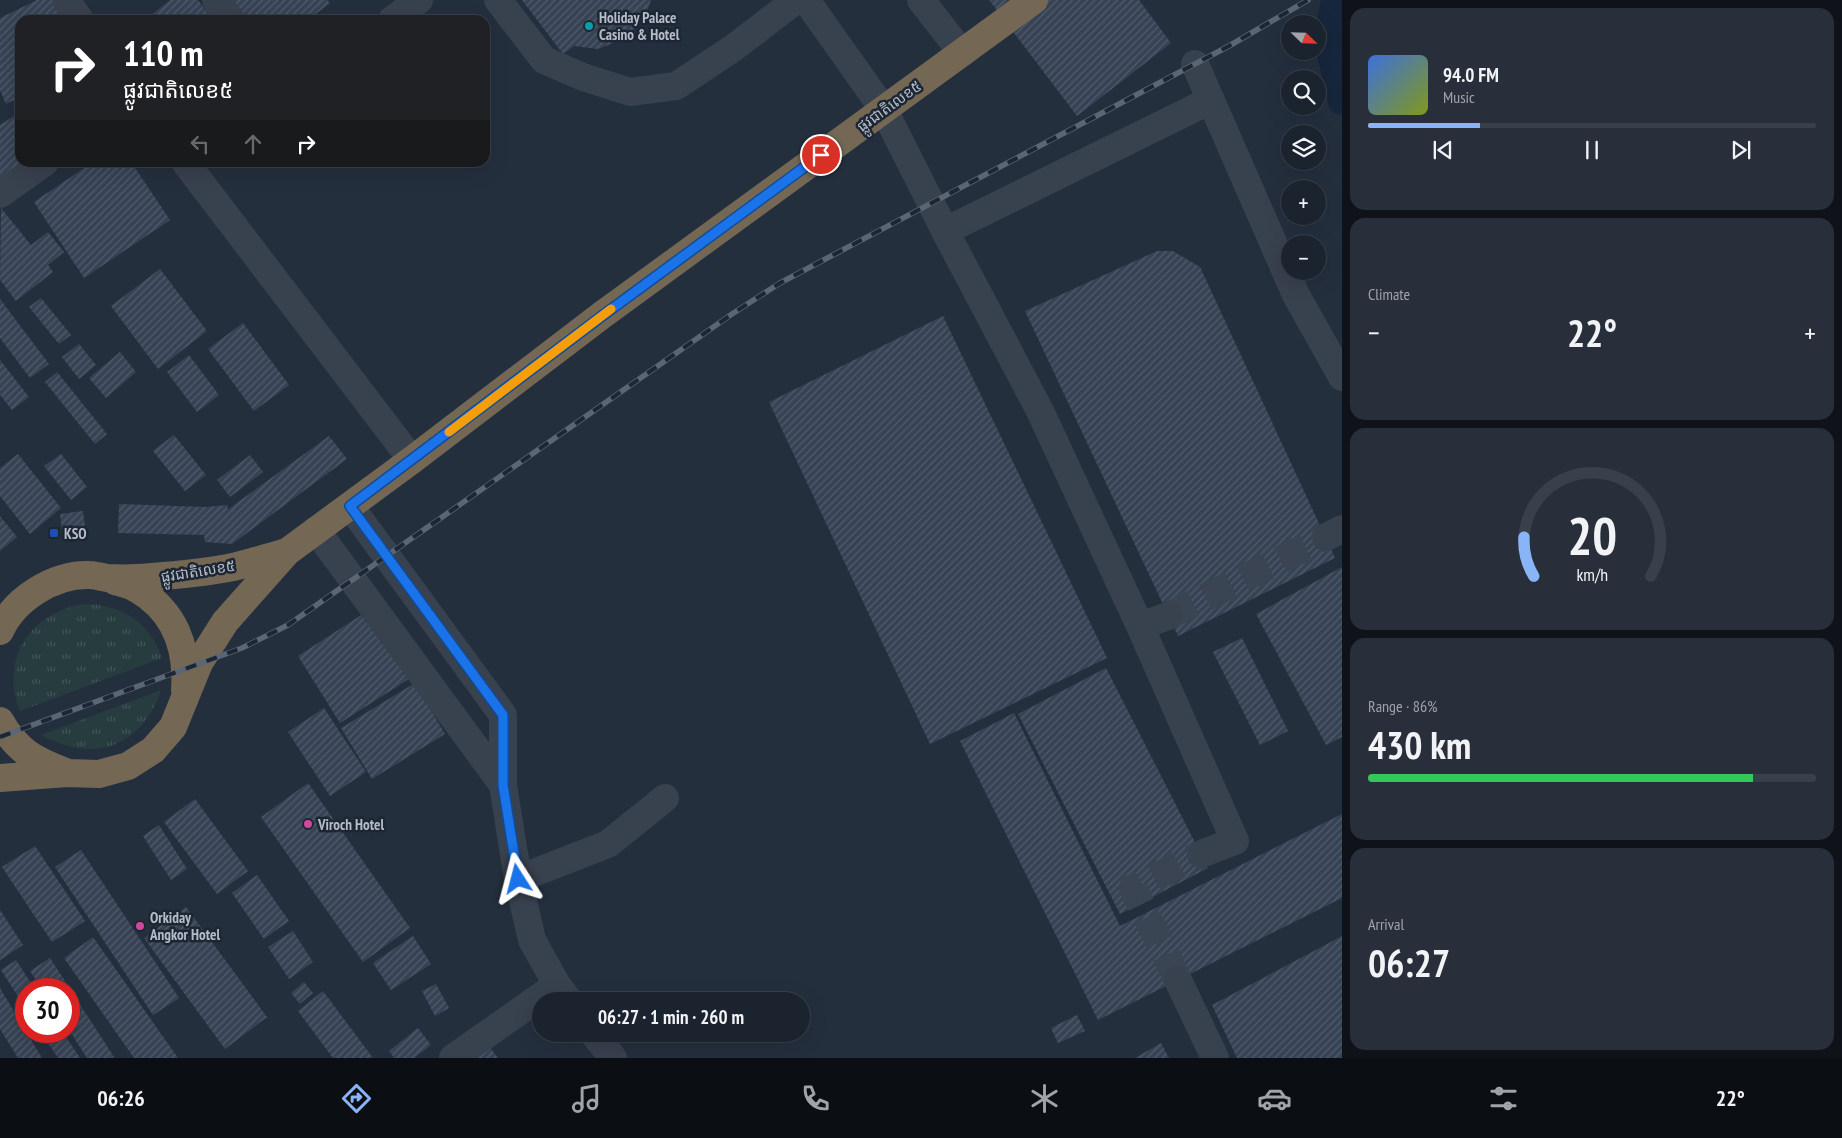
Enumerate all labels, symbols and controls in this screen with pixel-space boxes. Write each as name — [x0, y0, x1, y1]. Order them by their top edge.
place label: Holiday Palace Casino & Hotel — [599, 8, 680, 44]
north arrow — [1281, 15, 1326, 60]
map controls — [1281, 15, 1326, 280]
marker: Holiday Palace Casino & Hotel — [583, 20, 595, 32]
text: 110 m — [123, 30, 204, 76]
icon: right — [40, 35, 105, 100]
text: 94.0 FM — [1443, 63, 1499, 87]
button: search — [1281, 70, 1326, 115]
text: ផ្លូវជាតិលេខ៥ — [123, 76, 233, 104]
street label: ផ្លូវជាតិលេខ៥ — [853, 76, 928, 139]
text: Music — [1443, 87, 1475, 107]
button: layers — [1281, 125, 1326, 170]
icon: left — [186, 130, 214, 158]
icon: ahead — [239, 130, 267, 158]
icon: right — [292, 130, 320, 158]
pin — [800, 134, 842, 176]
icon: previous — [1429, 136, 1457, 164]
icon: pause — [1578, 136, 1606, 164]
icon: next — [1727, 136, 1755, 164]
icon: arrive — [807, 141, 835, 169]
button: + — [1281, 180, 1326, 225]
button: − — [1281, 235, 1326, 280]
text: Climate — [1368, 284, 1410, 304]
text: 22° — [1567, 308, 1617, 357]
text: − — [1368, 314, 1380, 351]
text: + — [1804, 314, 1816, 351]
text: 20 — [1567, 502, 1617, 569]
place label: KSO — [64, 524, 87, 543]
marker: KSO — [48, 527, 60, 539]
street label: ផ្លូវជាតិលេខ៥ — [159, 556, 237, 591]
text: km/h — [1576, 563, 1608, 586]
text: Range · 86% — [1368, 696, 1437, 716]
text: 430 km — [1368, 720, 1471, 769]
place label: Viroch Hotel — [317, 815, 385, 834]
marker: Viroch Hotel — [302, 818, 314, 830]
position arrow — [491, 852, 543, 904]
place label: Orkiday Angkor Hotel — [149, 908, 221, 944]
text: Arrival — [1368, 914, 1404, 934]
marker: Orkiday Angkor Hotel — [134, 920, 146, 932]
text: 06:27 — [1368, 938, 1450, 987]
speed limit sign: 30 — [15, 978, 80, 1043]
text: 06:27 · 1 min · 260 m — [598, 1005, 744, 1029]
icon: directions — [339, 1081, 374, 1116]
icon: music — [569, 1081, 604, 1116]
icon: phone — [798, 1081, 833, 1116]
icon: climate — [1027, 1081, 1062, 1116]
icon: car — [1257, 1081, 1292, 1116]
icon: filters — [1486, 1081, 1521, 1116]
text: 06:26 — [97, 1084, 145, 1112]
text: 22° — [1716, 1084, 1745, 1112]

